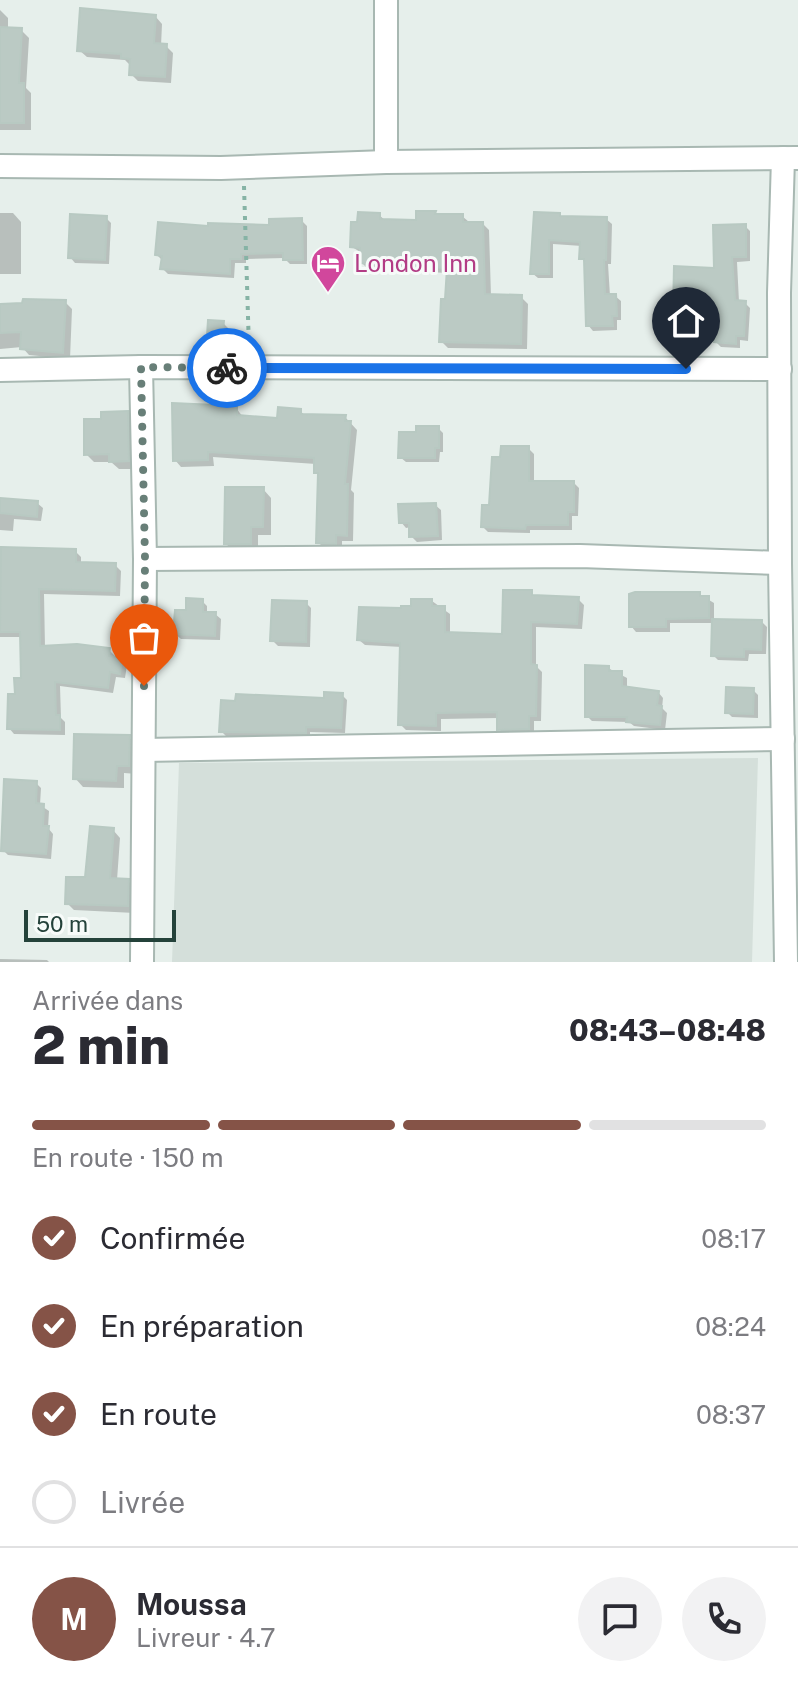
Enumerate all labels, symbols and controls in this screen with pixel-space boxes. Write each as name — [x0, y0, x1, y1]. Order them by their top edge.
hotel icon: London Inn — [309, 244, 347, 294]
place label: London Inn — [354, 249, 477, 277]
pin — [652, 287, 720, 369]
icon: home — [664, 299, 708, 343]
courier — [187, 328, 267, 408]
icon: bike — [205, 346, 249, 390]
pin — [110, 604, 178, 686]
icon: bag — [122, 616, 166, 660]
scale bar — [24, 906, 176, 942]
text: 50 m — [36, 911, 88, 937]
text: Arrivée dans — [32, 985, 183, 1016]
text: 08:43–08:48 — [569, 1012, 766, 1048]
text: 2 min — [32, 1015, 170, 1076]
text: En route · 150 m — [32, 1142, 224, 1173]
icon: check — [32, 1216, 76, 1260]
text: Confirmée — [100, 1220, 245, 1256]
text: 08:17 — [701, 1223, 766, 1254]
icon: check — [32, 1304, 76, 1348]
text: En préparation — [100, 1308, 304, 1344]
text: 08:24 — [695, 1311, 766, 1342]
icon: check — [32, 1392, 76, 1436]
text: En route — [100, 1396, 217, 1432]
text: 08:37 — [696, 1399, 766, 1430]
text: Livrée — [100, 1484, 185, 1520]
button: chat — [578, 1577, 662, 1661]
button: phone — [682, 1577, 766, 1661]
text: Moussa — [136, 1586, 247, 1622]
text: M — [60, 1601, 88, 1637]
text: Livreur · 4.7 — [136, 1622, 276, 1653]

